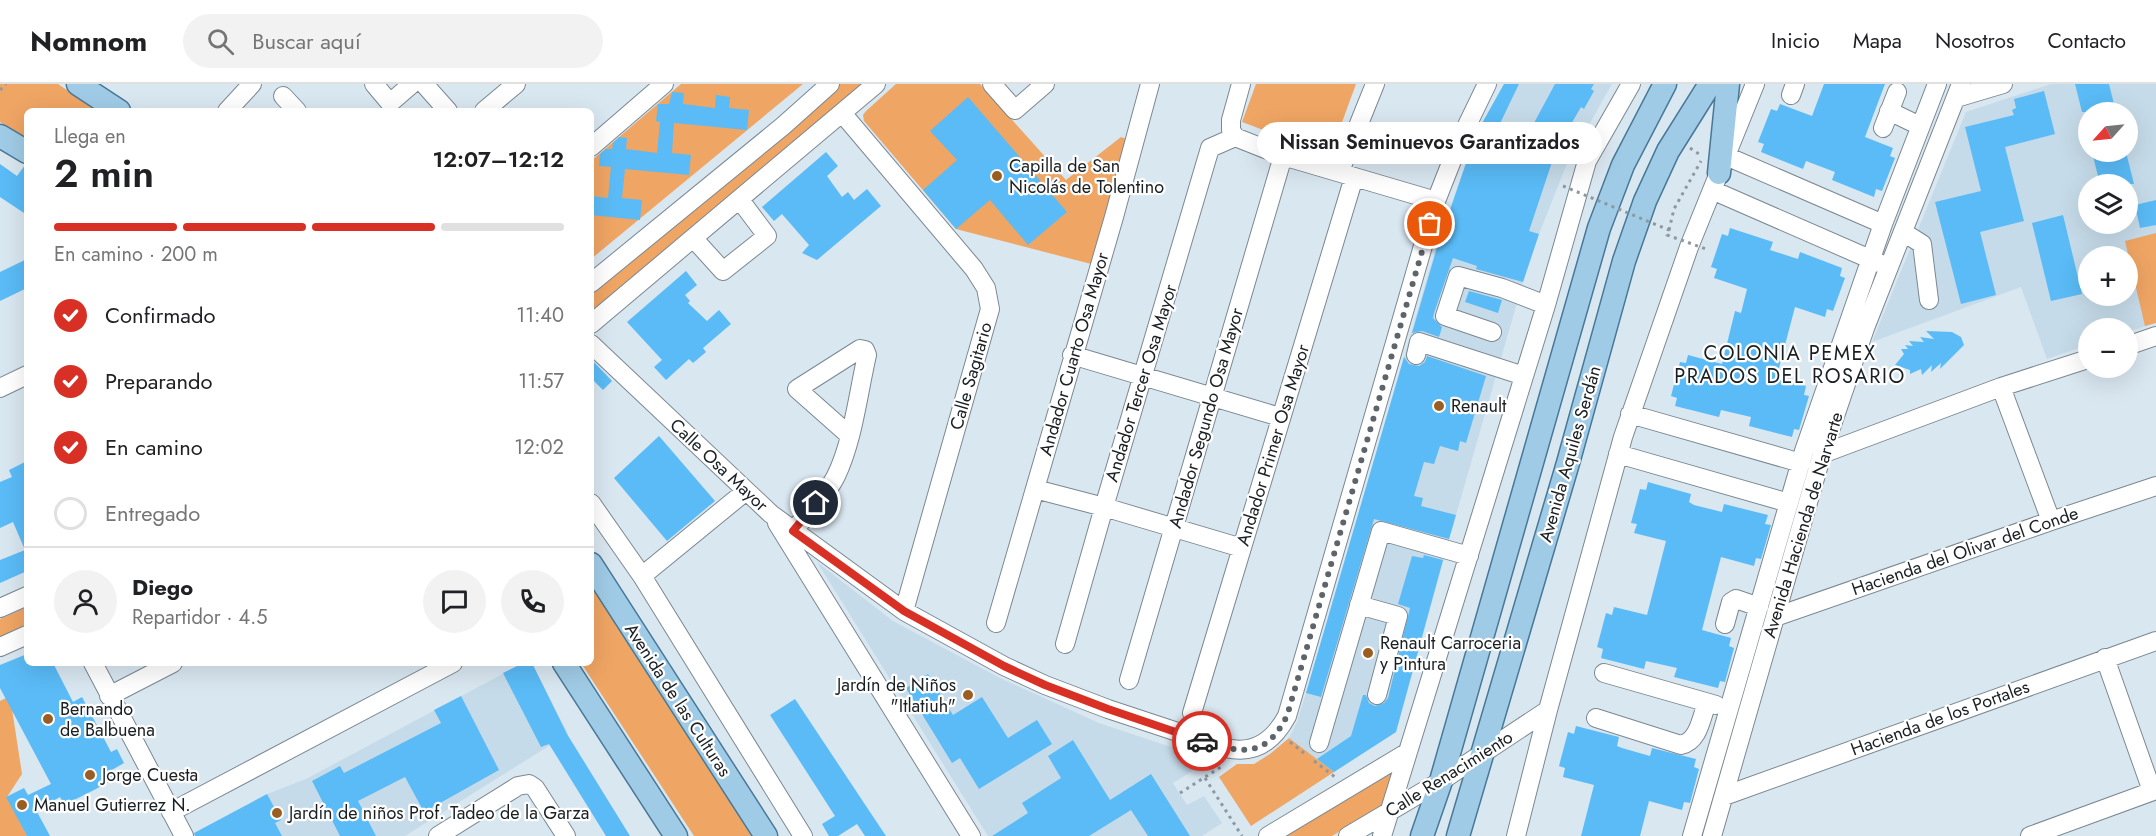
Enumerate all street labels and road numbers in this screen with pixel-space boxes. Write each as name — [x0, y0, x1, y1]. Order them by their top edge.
street label: Andador Cuarto Osa Mayor — [1033, 249, 1116, 459]
street label: Andador Tercer Osa Mayor — [1099, 280, 1184, 485]
street label: Andador Segundo Osa Mayor — [1162, 304, 1250, 531]
street label: Calle Sagitario — [943, 319, 999, 433]
street label: Andador Primer Osa Mayor — [1230, 340, 1316, 549]
street label: Avenida Aquiles Serdán — [1532, 363, 1608, 545]
street label: Avenida Hacienda de Narvarte — [1756, 409, 1850, 641]
street label: Calle Osa Mayor — [664, 412, 775, 518]
street label: Hacienda del Olivar del Conde — [1848, 500, 2082, 602]
street label: Avenida de las Culturas — [618, 618, 738, 782]
street label: Hacienda de los Portales — [1847, 674, 2033, 762]
street label: Calle Renacimiento — [1380, 724, 1518, 824]

